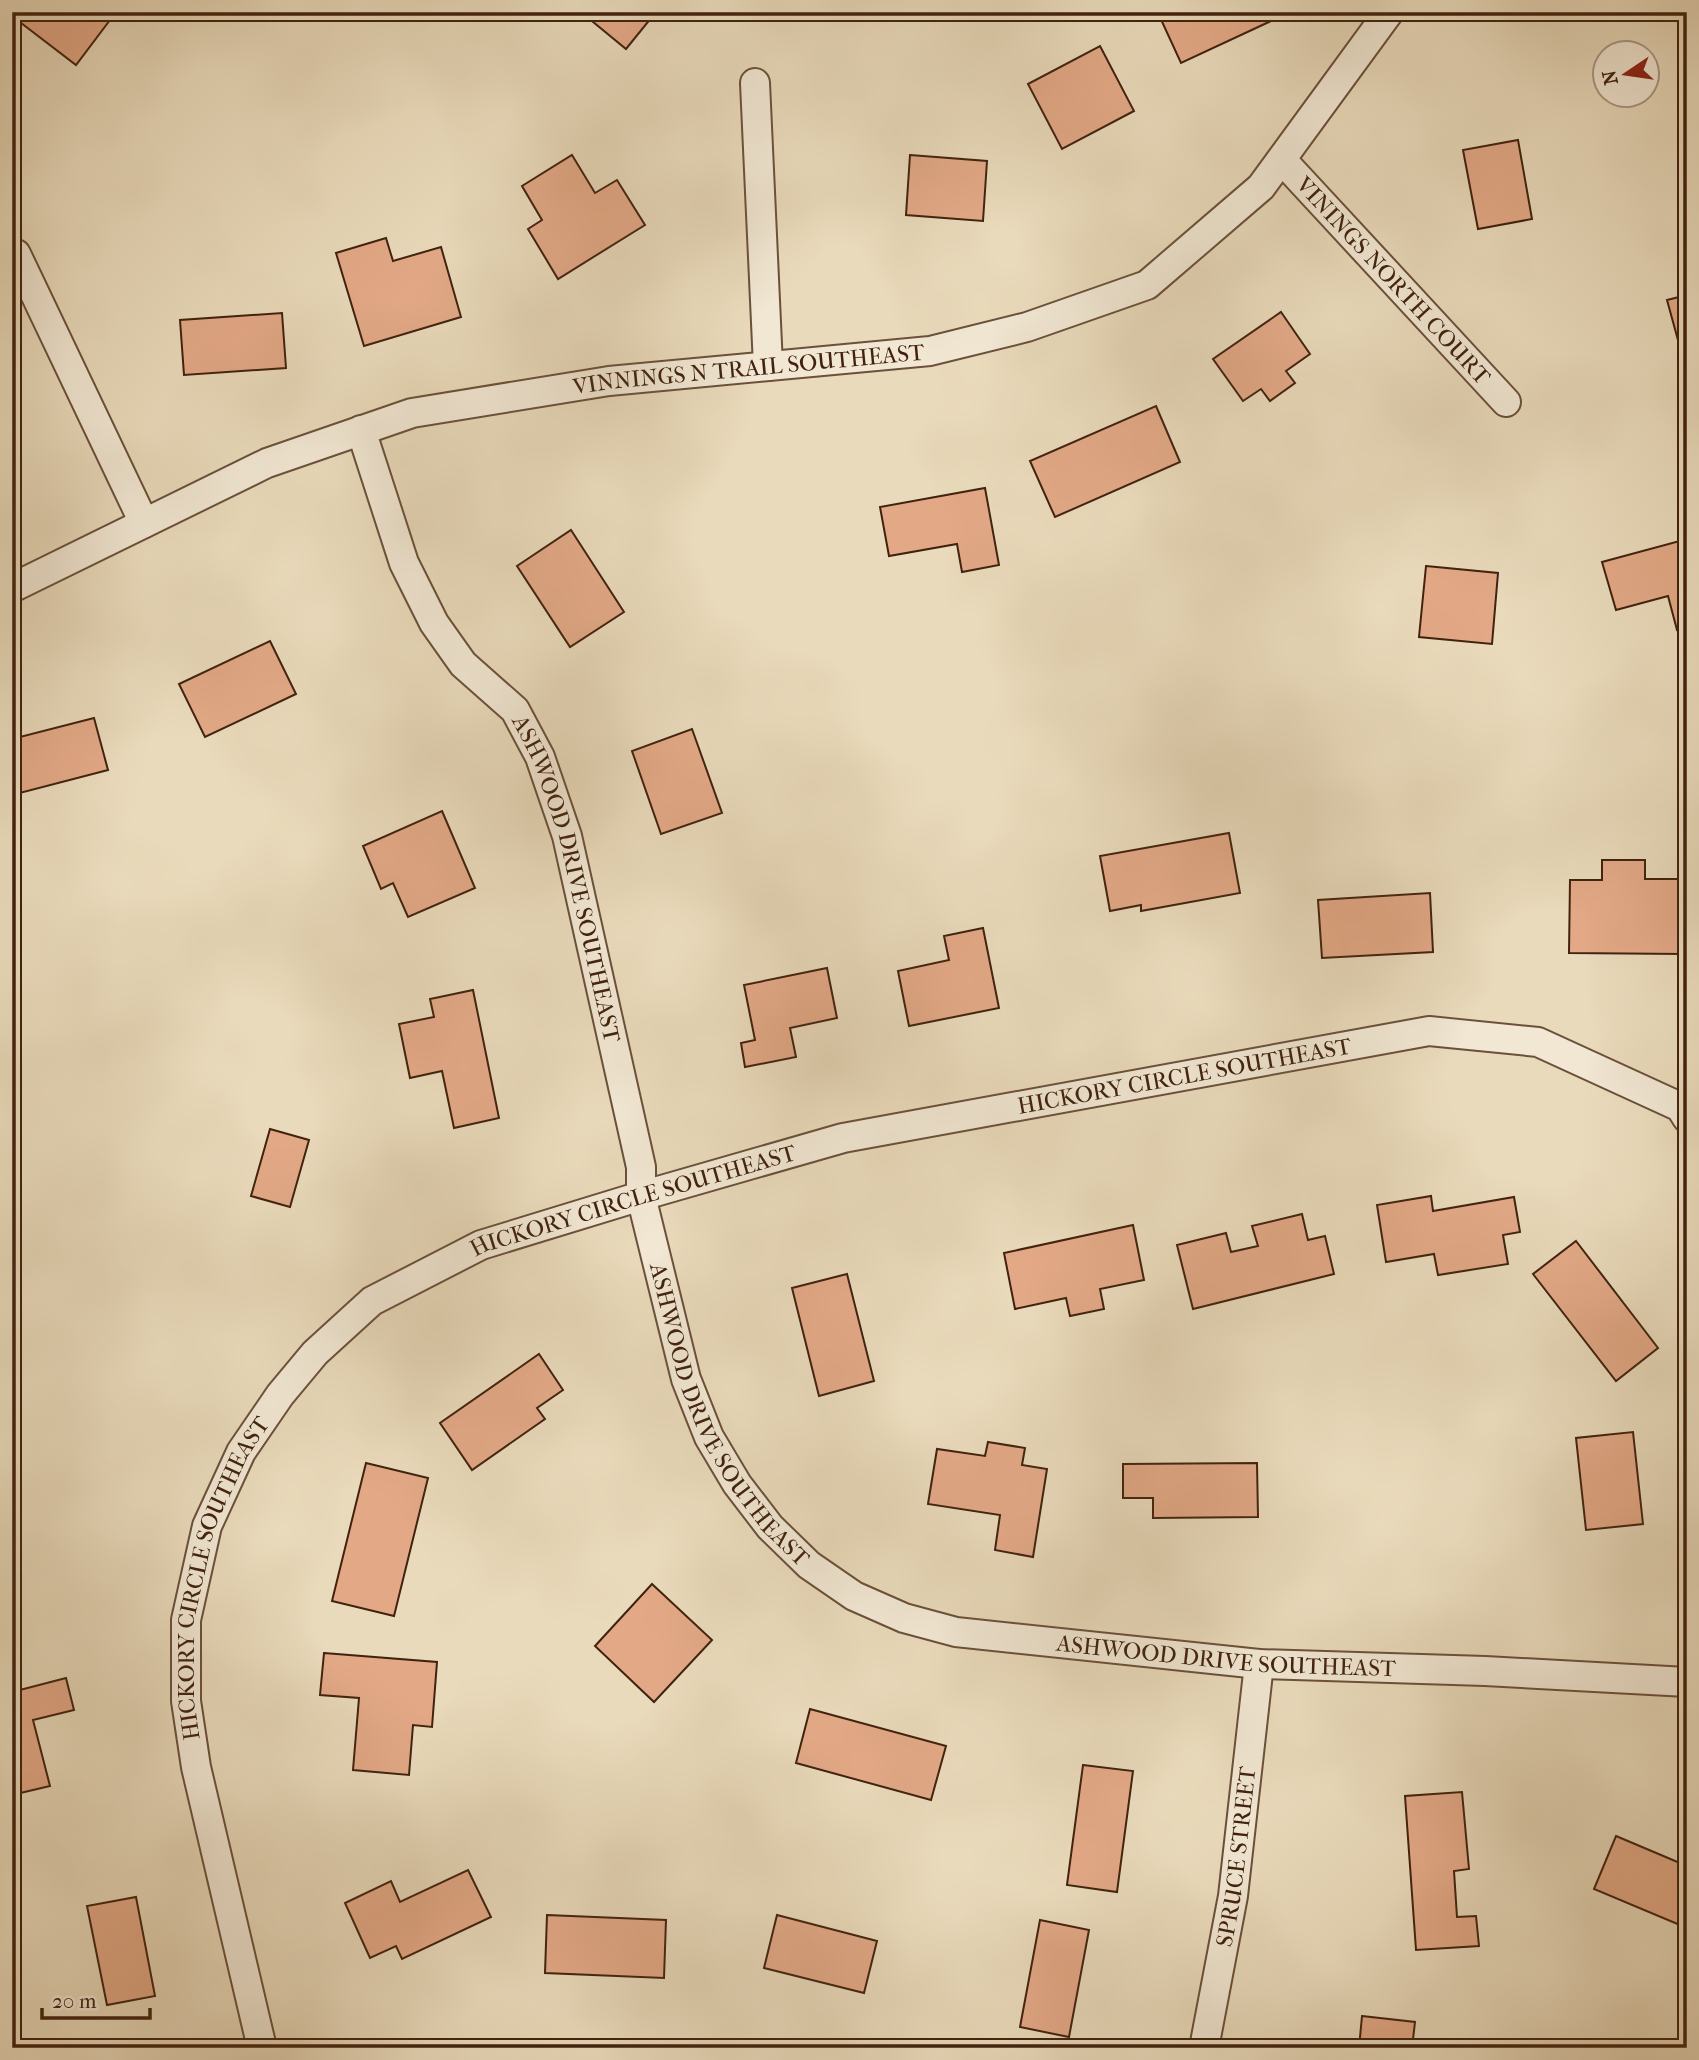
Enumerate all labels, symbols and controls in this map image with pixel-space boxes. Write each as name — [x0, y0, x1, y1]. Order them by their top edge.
north arrow — [1590, 38, 1660, 108]
text: N — [1598, 68, 1623, 87]
street label: VININGS NORTH COURT — [1290, 170, 1496, 390]
street label: VINNINGS N TRAIL SOUTHEAST — [570, 338, 926, 400]
street label: ASHWOOD DRIVE SOUTHEAST — [506, 709, 626, 1045]
street label: HICKORY CIRCLE SOUTHEAST — [1015, 1032, 1354, 1119]
street label: HICKORY CIRCLE SOUTHEAST — [465, 1139, 799, 1262]
street label: ASHWOOD DRIVE SOUTHEAST — [644, 1259, 816, 1572]
street label: HICKORY CIRCLE SOUTHEAST — [172, 1411, 275, 1742]
street label: ASHWOOD DRIVE SOUTHEAST — [1054, 1629, 1397, 1682]
street label: SPRUCE STREET — [1210, 1765, 1261, 1949]
scale bar — [42, 1976, 150, 2020]
text: 20 m — [52, 1989, 97, 2013]

